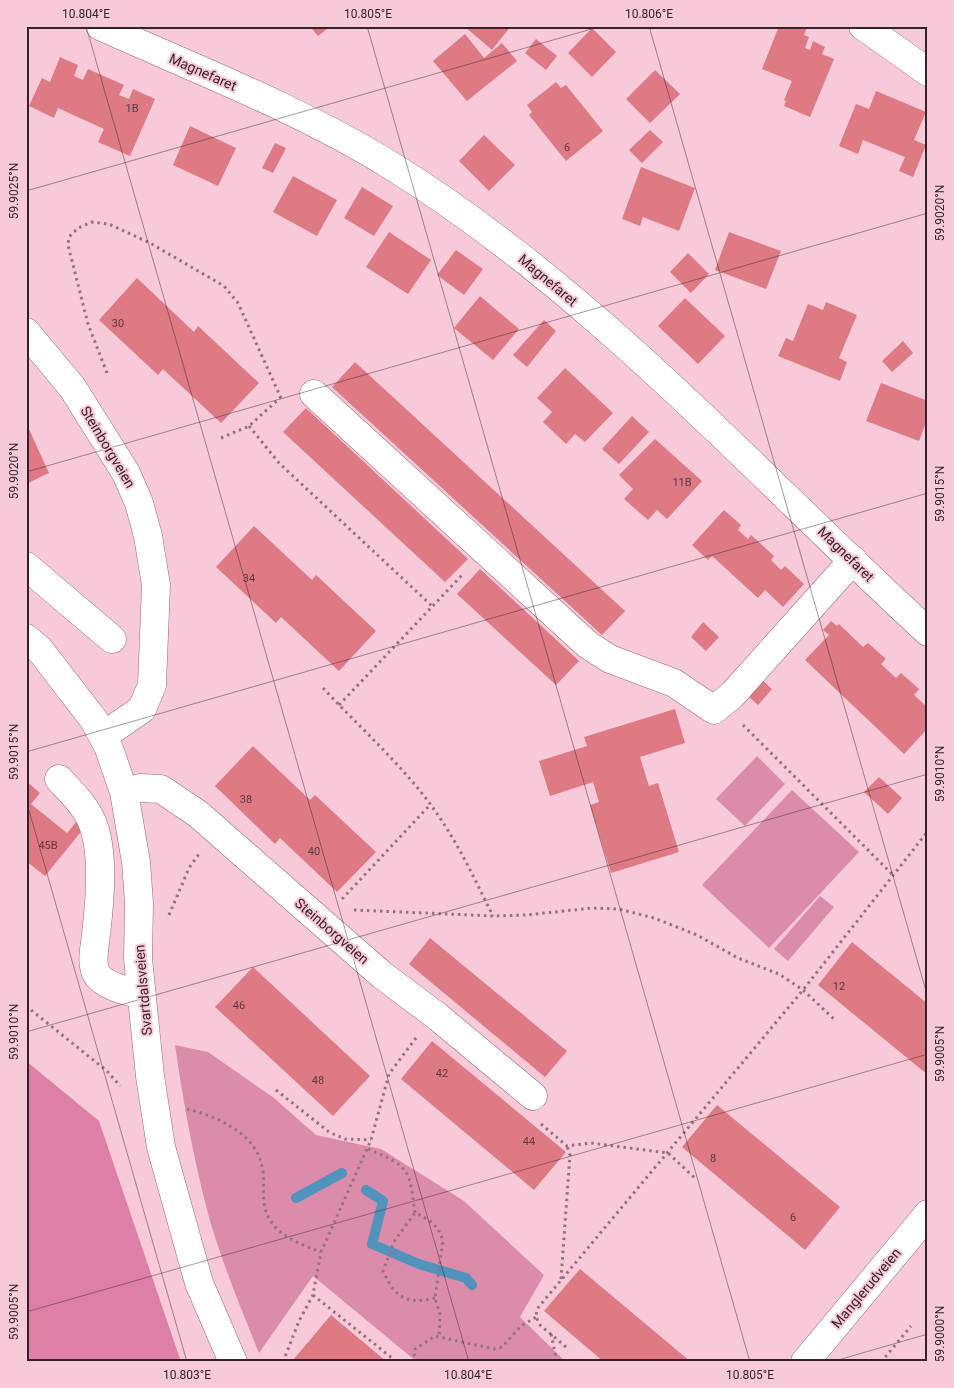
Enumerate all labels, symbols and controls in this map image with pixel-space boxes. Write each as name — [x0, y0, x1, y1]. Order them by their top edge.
text: 10.804°E — [62, 7, 110, 21]
text: 10.805°E — [344, 7, 392, 21]
text: 10.806°E — [625, 7, 673, 21]
street label: Magnefaret — [167, 50, 239, 94]
house number: 1B — [125, 102, 139, 115]
house number: 6 — [564, 141, 570, 154]
text: 59.9025°N — [7, 163, 21, 219]
text: 59.9020°N — [933, 185, 947, 241]
street label: Magnefaret — [515, 251, 581, 310]
house number: 30 — [112, 317, 124, 330]
street label: Steinborgveien — [77, 403, 139, 491]
text: 59.9020°N — [7, 443, 21, 499]
text: 59.9015°N — [933, 466, 947, 522]
house number: 11B — [672, 476, 692, 489]
street label: Magnefaret — [815, 523, 878, 585]
house number: 34 — [243, 572, 255, 585]
text: 59.9015°N — [7, 724, 21, 780]
text: 59.9010°N — [933, 746, 947, 802]
house number: 38 — [240, 793, 252, 806]
house number: 45B — [38, 839, 58, 852]
house number: 40 — [308, 845, 320, 858]
street label: Steinborgveien — [292, 895, 372, 967]
street label: Svartdalsveien — [131, 944, 155, 1036]
house number: 12 — [833, 980, 845, 993]
house number: 46 — [233, 999, 245, 1012]
text: 59.9010°N — [7, 1004, 21, 1060]
text: 59.9005°N — [933, 1026, 947, 1082]
house number: 42 — [436, 1067, 448, 1080]
house number: 48 — [312, 1074, 324, 1087]
house number: 44 — [523, 1135, 535, 1148]
house number: 8 — [710, 1152, 716, 1165]
house number: 6 — [790, 1211, 796, 1224]
street label: Manglerudveien — [828, 1245, 904, 1331]
text: 59.9005°N — [7, 1284, 21, 1340]
text: 59.9000°N — [933, 1306, 947, 1362]
text: 10.803°E — [163, 1368, 211, 1382]
text: 10.804°E — [444, 1368, 492, 1382]
text: 10.805°E — [726, 1368, 774, 1382]

